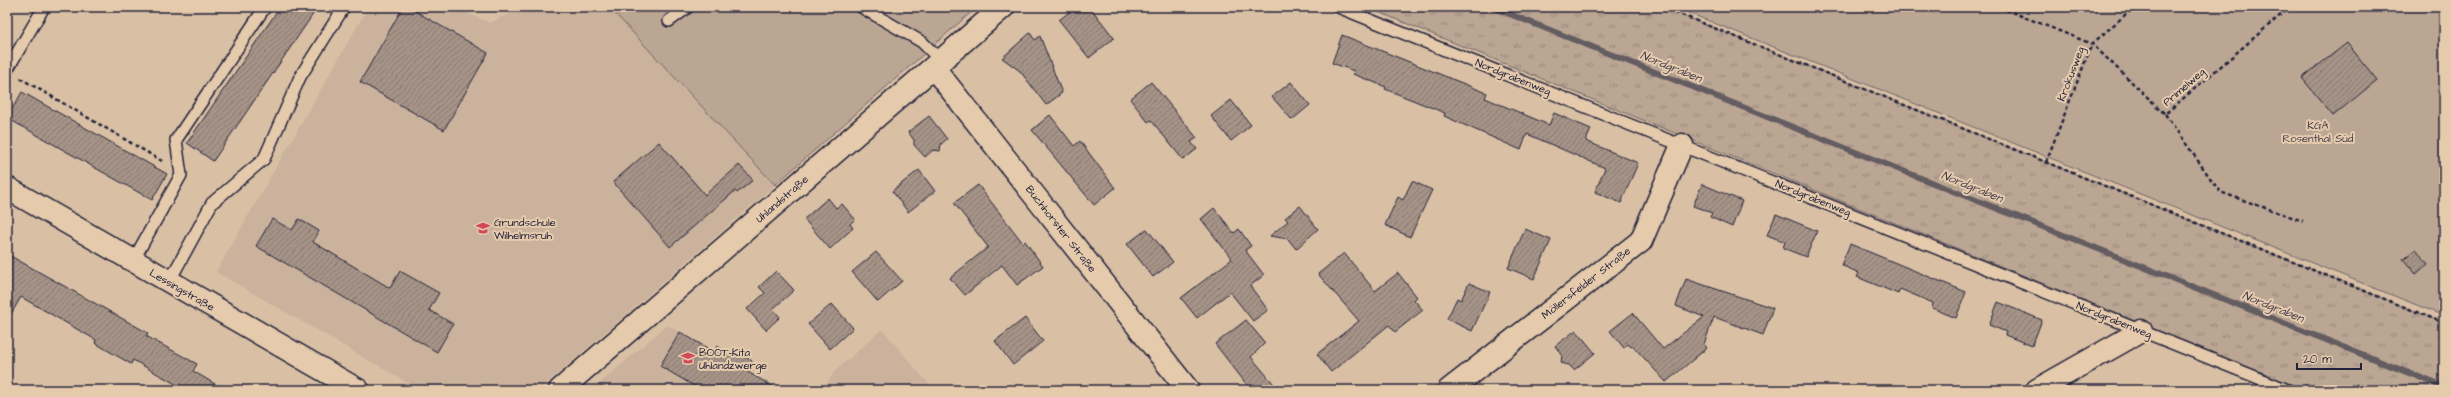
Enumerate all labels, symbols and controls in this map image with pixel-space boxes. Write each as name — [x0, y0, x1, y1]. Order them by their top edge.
street label: Krokusweg — [2054, 44, 2089, 104]
water label: Nordgraben — [1637, 47, 1705, 88]
street label: Nordgrabenweg — [1473, 55, 1553, 100]
street label: Primelweg — [2160, 64, 2209, 110]
park label: KGA Rosenthal Süd — [2283, 118, 2354, 146]
water label: Nordgraben — [1938, 167, 2006, 208]
street label: Uhlandstraße — [752, 172, 812, 226]
street label: Nordgrabenweg — [1773, 176, 1853, 221]
street label: Buchhorster Straße — [1022, 182, 1100, 276]
place label: Grundschule Wilhelmsruh — [494, 215, 556, 243]
school or university icon: Grundschule Wilhelmsruh — [475, 220, 491, 236]
street label: Möllersfelder Straße — [1538, 243, 1634, 323]
street label: Lessingstraße — [146, 265, 217, 316]
water label: Nordgraben — [2239, 287, 2307, 328]
street label: Nordgrabenweg — [2074, 298, 2154, 343]
place label: BOOT-Kita Uhlandzwerge — [699, 345, 767, 374]
scale bar — [2297, 345, 2361, 371]
school or university icon: BOOT-Kita Uhlandzwerge — [680, 350, 696, 366]
text: 20 m — [2303, 351, 2332, 368]

